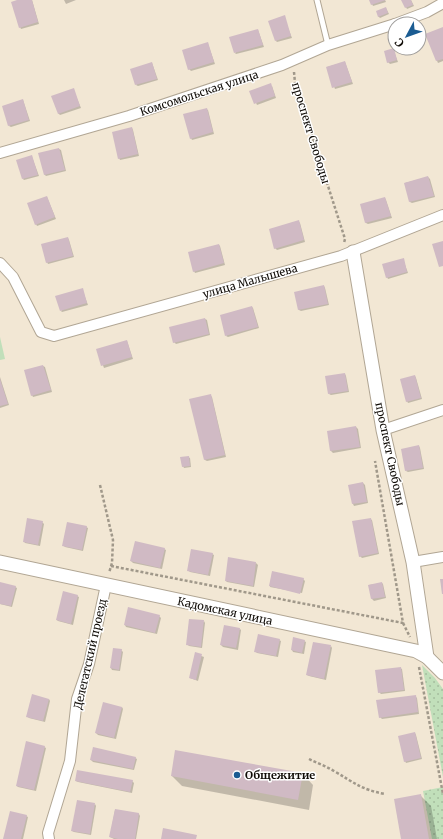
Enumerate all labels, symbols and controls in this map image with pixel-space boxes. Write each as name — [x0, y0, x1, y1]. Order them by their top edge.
north arrow — [387, 16, 427, 56]
text: С — [392, 35, 407, 50]
street label: Комсомольская улица — [138, 67, 260, 119]
street label: проспект Свободы — [289, 81, 333, 186]
street label: улица Малышева — [201, 261, 299, 301]
street label: проспект Свободы — [372, 401, 408, 508]
street label: Кадомская улица — [176, 594, 274, 628]
street label: Делегатский проезд — [70, 597, 110, 711]
place label: Общежитие — [245, 768, 315, 782]
marker: Общежитие — [232, 770, 242, 780]

